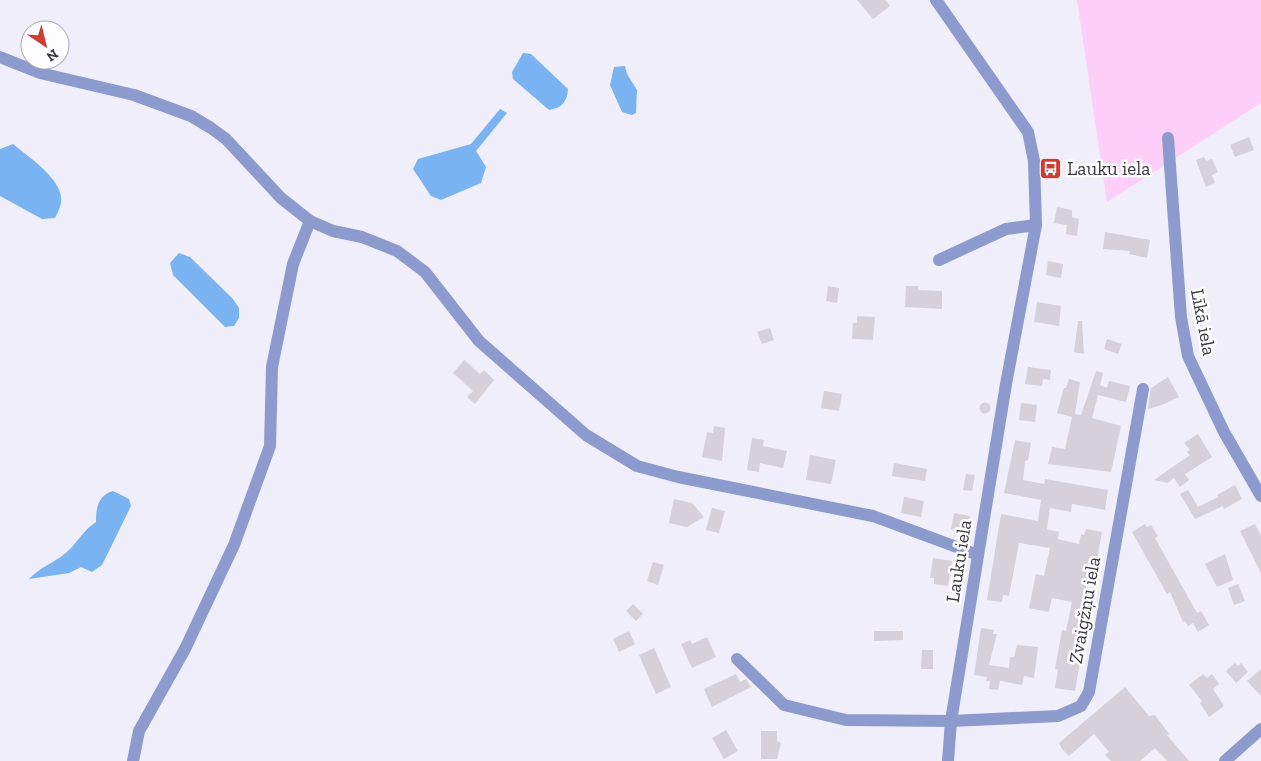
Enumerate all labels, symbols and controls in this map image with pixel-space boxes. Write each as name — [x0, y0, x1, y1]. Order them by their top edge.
north arrow — [20, 20, 70, 70]
text: N — [43, 45, 61, 65]
bus stop icon: Lauku iela — [1039, 156, 1063, 180]
place label: Lauku iela — [1067, 157, 1151, 180]
street label: Līkā iela — [1186, 287, 1221, 357]
street label: Lauku iela — [941, 518, 976, 604]
street label: Zvaigžņu iela — [1064, 555, 1105, 665]

